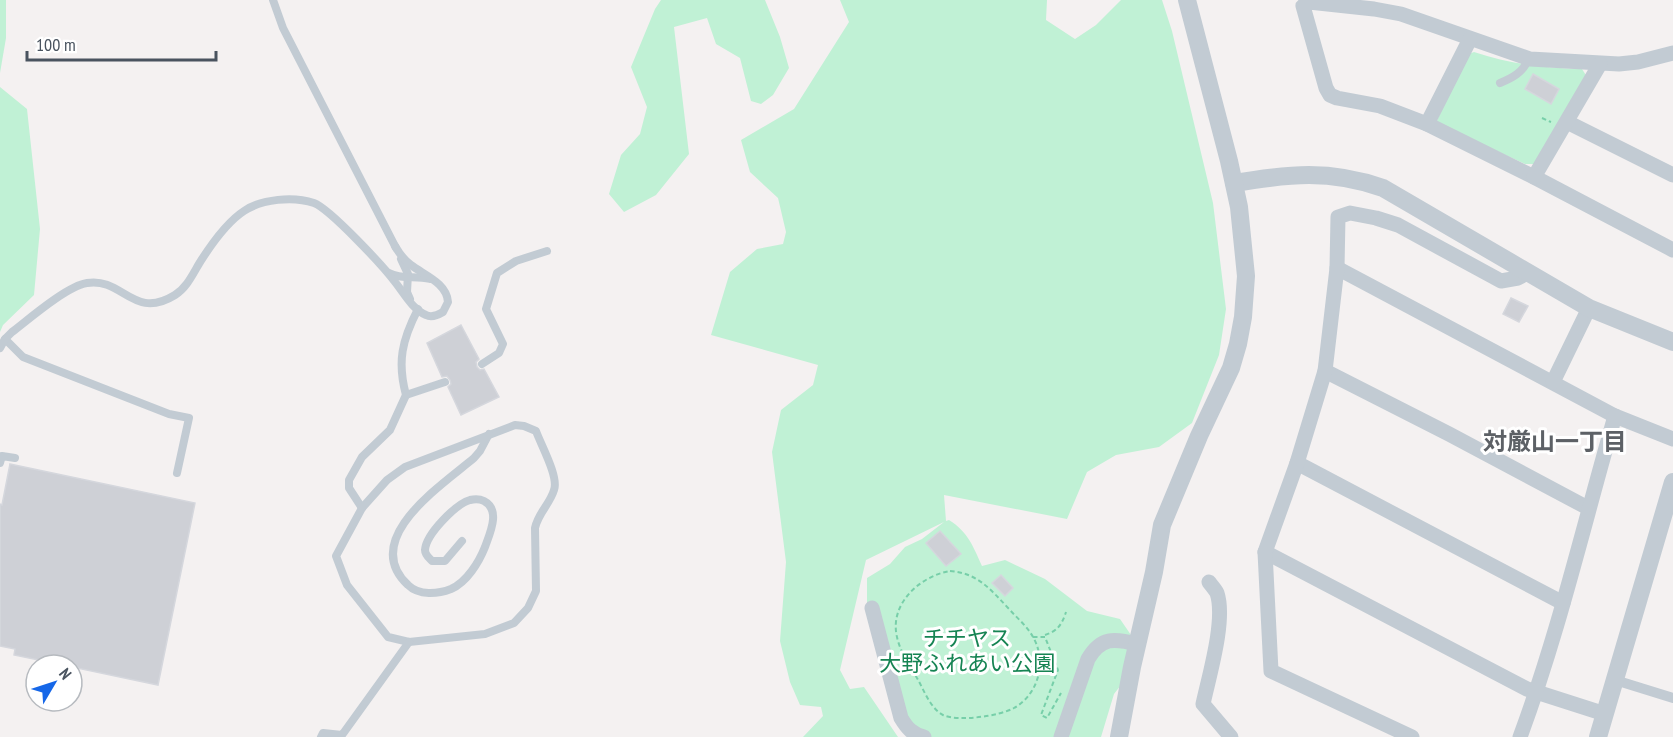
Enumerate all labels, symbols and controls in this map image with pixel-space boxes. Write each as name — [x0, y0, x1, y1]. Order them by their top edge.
scale bar — [27, 24, 216, 62]
text: 100 m — [36, 33, 76, 56]
district label: 対厳山一丁目 — [1483, 426, 1627, 457]
park label: チチヤス 大野ふれあい公園 — [879, 624, 1055, 677]
north arrow — [24, 653, 84, 713]
text: N — [55, 664, 76, 683]

